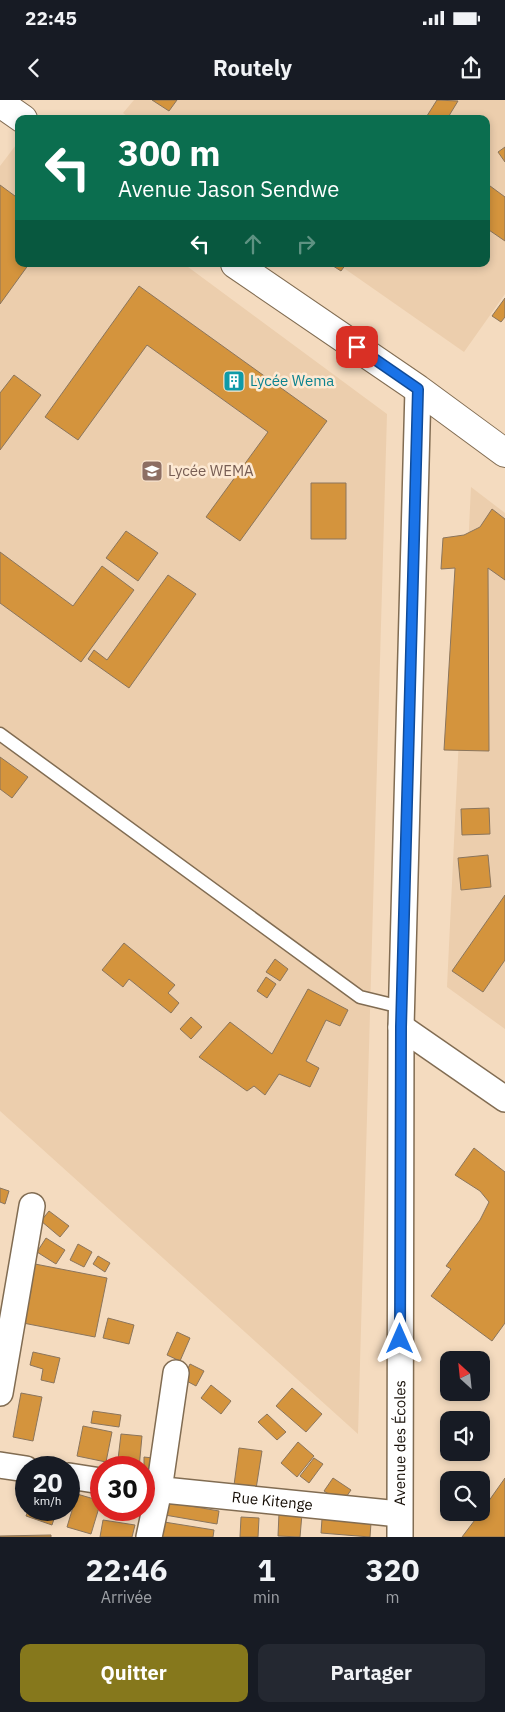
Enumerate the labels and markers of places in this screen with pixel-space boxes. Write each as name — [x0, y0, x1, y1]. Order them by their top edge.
pin — [336, 326, 378, 368]
building icon: Lycée Wema — [222, 369, 246, 393]
place label: Lycée Wema — [250, 371, 334, 390]
school or university icon: Lycée WEMA — [140, 459, 164, 483]
place label: Lycée WEMA — [168, 461, 254, 480]

